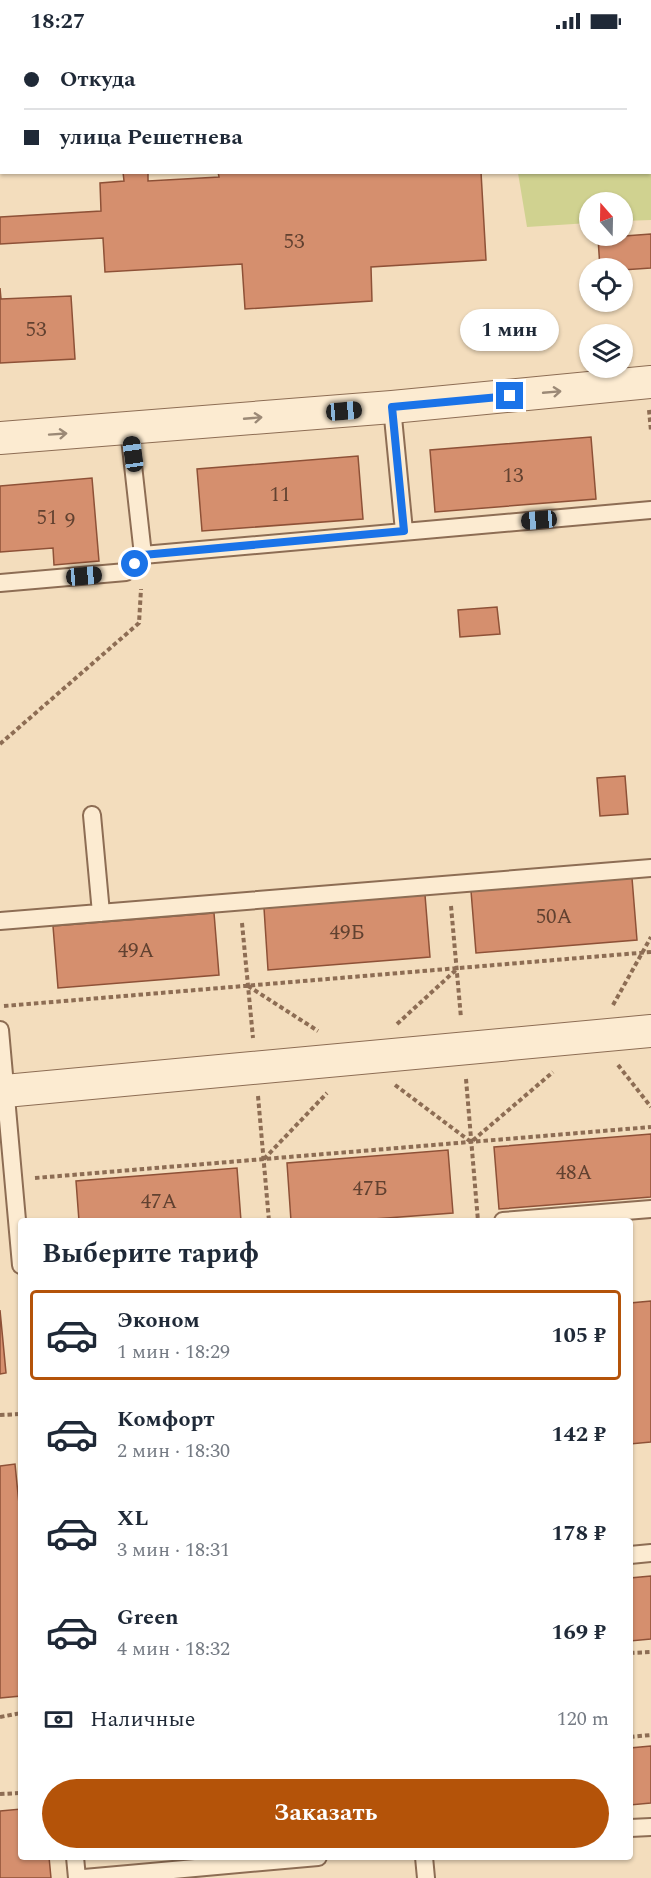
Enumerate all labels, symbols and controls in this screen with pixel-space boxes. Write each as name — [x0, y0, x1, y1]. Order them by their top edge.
text: 18:27 — [30, 5, 85, 38]
text: Откуда — [60, 63, 136, 96]
text: улица Решетнева — [60, 121, 243, 154]
north arrow — [579, 192, 633, 246]
map controls — [579, 192, 633, 378]
house number: 53 — [284, 226, 305, 258]
button: locate — [579, 258, 633, 312]
callout: 1 мин — [460, 309, 560, 351]
house number: 53 — [26, 314, 47, 346]
text: 1 мин — [481, 315, 538, 345]
button: layers — [579, 324, 633, 378]
route end — [496, 382, 523, 409]
one-way arrow — [541, 386, 561, 397]
car — [325, 400, 363, 422]
one-way arrow — [242, 412, 262, 423]
one-way arrow — [48, 428, 68, 439]
car — [122, 435, 144, 473]
house number: 13 — [503, 460, 524, 492]
house number: 11 — [270, 479, 291, 511]
house number: 51 — [37, 502, 58, 534]
house number: 9 — [65, 505, 75, 537]
car — [520, 509, 558, 531]
route start — [121, 550, 148, 577]
car — [65, 565, 103, 587]
house number: 50А — [536, 901, 573, 933]
house number: 49Б — [329, 917, 365, 949]
house number: 49А — [118, 935, 155, 967]
house number: 48А — [556, 1157, 593, 1189]
house number: 47Б — [352, 1173, 388, 1205]
house number: 47А — [141, 1186, 178, 1218]
text: Выберите тариф — [42, 1233, 259, 1275]
text: Эконом — [117, 1304, 200, 1337]
icon: car — [45, 1308, 99, 1362]
text: 105 ₽ — [551, 1319, 606, 1352]
text: 1 мин · 18:29 — [117, 1337, 230, 1367]
text: Комфорт — [117, 1403, 215, 1436]
icon: car — [45, 1407, 99, 1461]
text: 142 ₽ — [551, 1418, 606, 1451]
text: 2 мин · 18:30 — [117, 1436, 230, 1466]
text: XL — [117, 1502, 148, 1535]
icon: car — [45, 1506, 99, 1560]
text: 178 ₽ — [551, 1517, 606, 1550]
text: 3 мин · 18:31 — [117, 1535, 230, 1565]
text: Green — [117, 1601, 179, 1634]
icon: car — [45, 1605, 99, 1659]
text: 169 ₽ — [551, 1616, 606, 1649]
text: 4 мин · 18:32 — [117, 1634, 230, 1664]
icon: cash — [42, 1703, 75, 1736]
text: Наличные — [90, 1703, 195, 1736]
text: 120 m — [557, 1704, 609, 1734]
button: Заказать — [42, 1779, 609, 1848]

